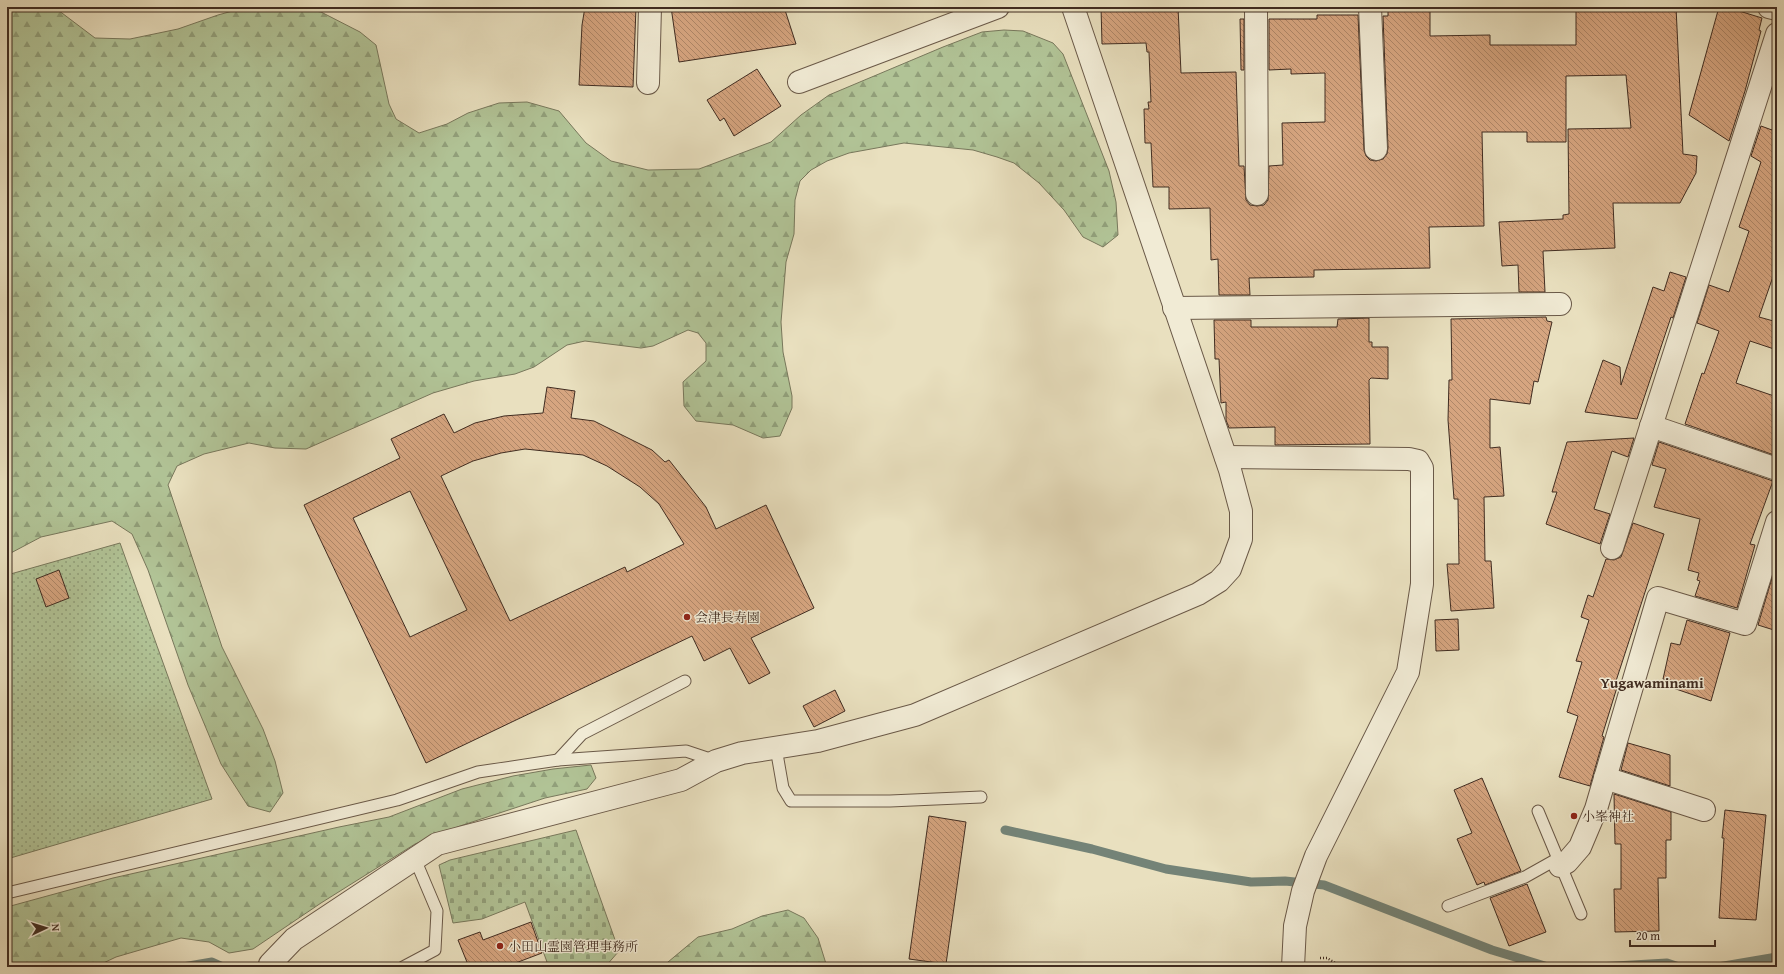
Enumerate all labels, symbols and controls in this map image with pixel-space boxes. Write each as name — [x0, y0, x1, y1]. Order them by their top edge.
place label: 会津長寿園 — [695, 608, 760, 627]
marker: 会津長寿園 — [682, 612, 692, 622]
district label: Yugawaminami — [1600, 672, 1704, 693]
place label: 小峯神社 — [1582, 807, 1634, 826]
marker: 小峯神社 — [1569, 811, 1579, 821]
north arrow — [26, 908, 66, 948]
scale bar — [1630, 922, 1715, 948]
text: N — [48, 923, 64, 932]
text: 20 m — [1636, 927, 1660, 944]
place label: 小田山霊園管理事務所 — [508, 937, 638, 956]
marker: 小田山霊園管理事務所 — [495, 941, 505, 951]

